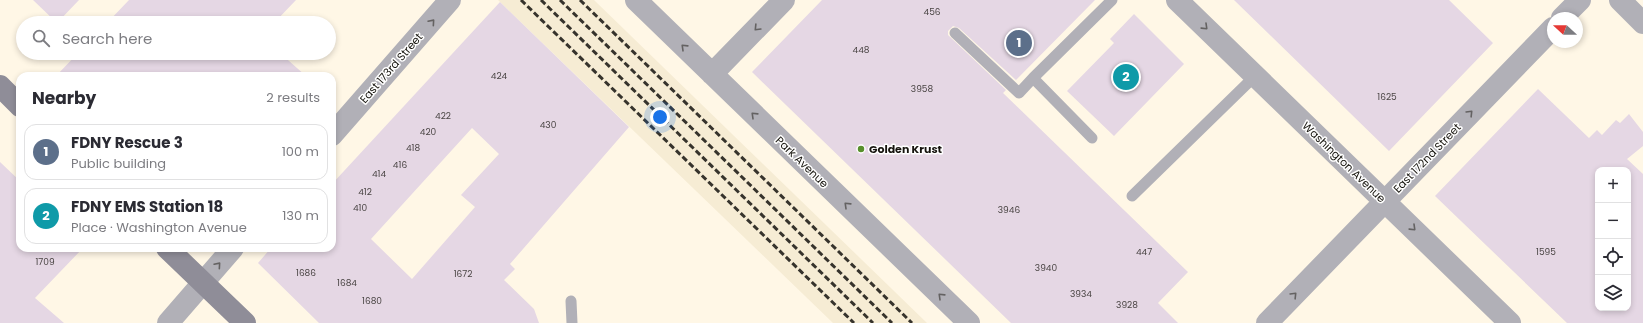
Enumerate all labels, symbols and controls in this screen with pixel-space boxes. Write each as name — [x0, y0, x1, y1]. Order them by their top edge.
house number: 456 — [923, 6, 941, 18]
north arrow — [1547, 12, 1583, 48]
search box — [16, 16, 336, 60]
one-way arrow — [427, 19, 434, 26]
one-way arrow — [1200, 22, 1208, 30]
one-way arrow — [754, 23, 762, 31]
icon: search — [30, 27, 52, 49]
text: Search here — [62, 28, 152, 49]
pin: 1 — [1006, 28, 1032, 58]
street label: East 173rd Street — [356, 29, 426, 107]
one-way arrow — [681, 44, 689, 52]
house number: 448 — [852, 44, 870, 56]
pin: 2 — [1113, 62, 1139, 92]
house number: 424 — [491, 70, 508, 82]
house number: 3958 — [911, 83, 933, 95]
text: Nearby — [32, 86, 96, 110]
text: 2 results — [266, 88, 320, 107]
house number: 1625 — [1377, 91, 1397, 103]
your location — [650, 107, 670, 127]
house number: 422 — [435, 110, 451, 122]
one-way arrow — [1465, 110, 1473, 118]
one-way arrow — [751, 112, 759, 120]
street label: Washington Avenue — [1299, 118, 1389, 206]
house number: 430 — [540, 119, 557, 131]
street label: East 172nd Street — [1390, 120, 1464, 196]
house number: 420 — [420, 126, 437, 138]
text: FDNY Rescue 3 — [71, 132, 183, 153]
street label: Park Avenue — [772, 133, 832, 191]
place label: Golden Krust — [869, 141, 943, 157]
text: 1 — [44, 142, 48, 161]
text: 100 m — [282, 142, 319, 161]
house number: 418 — [406, 142, 420, 154]
marker: Golden Krust — [856, 144, 866, 154]
text: Public building — [71, 154, 166, 173]
house number: 416 — [393, 159, 407, 171]
map controls — [1595, 167, 1631, 311]
button: + — [1595, 167, 1631, 203]
house number: 414 — [372, 168, 386, 180]
house number: 412 — [358, 186, 372, 198]
text: FDNY EMS Station 18 — [71, 196, 223, 217]
house number: 410 — [353, 202, 367, 214]
one-way arrow — [844, 202, 852, 210]
button: − — [1595, 203, 1631, 239]
house number: 3946 — [998, 204, 1020, 216]
text: 2 — [42, 206, 50, 225]
text: 130 m — [282, 206, 319, 225]
text: Place · Washington Avenue — [71, 218, 247, 237]
one-way arrow — [1408, 224, 1416, 231]
button: locate — [1595, 239, 1631, 275]
house number: 447 — [1136, 246, 1152, 258]
house number: 1595 — [1536, 246, 1556, 258]
house number: 1709 — [35, 256, 55, 268]
one-way arrow — [213, 262, 220, 270]
house number: 3940 — [1035, 262, 1057, 274]
house number: 1686 — [296, 267, 316, 279]
house number: 1672 — [454, 268, 472, 280]
button: layers — [1595, 275, 1631, 311]
house number: 1684 — [337, 277, 357, 289]
house number: 3934 — [1070, 288, 1092, 300]
one-way arrow — [1289, 292, 1297, 300]
one-way arrow — [938, 293, 946, 301]
house number: 1680 — [362, 295, 382, 307]
house number: 3928 — [1116, 299, 1138, 311]

